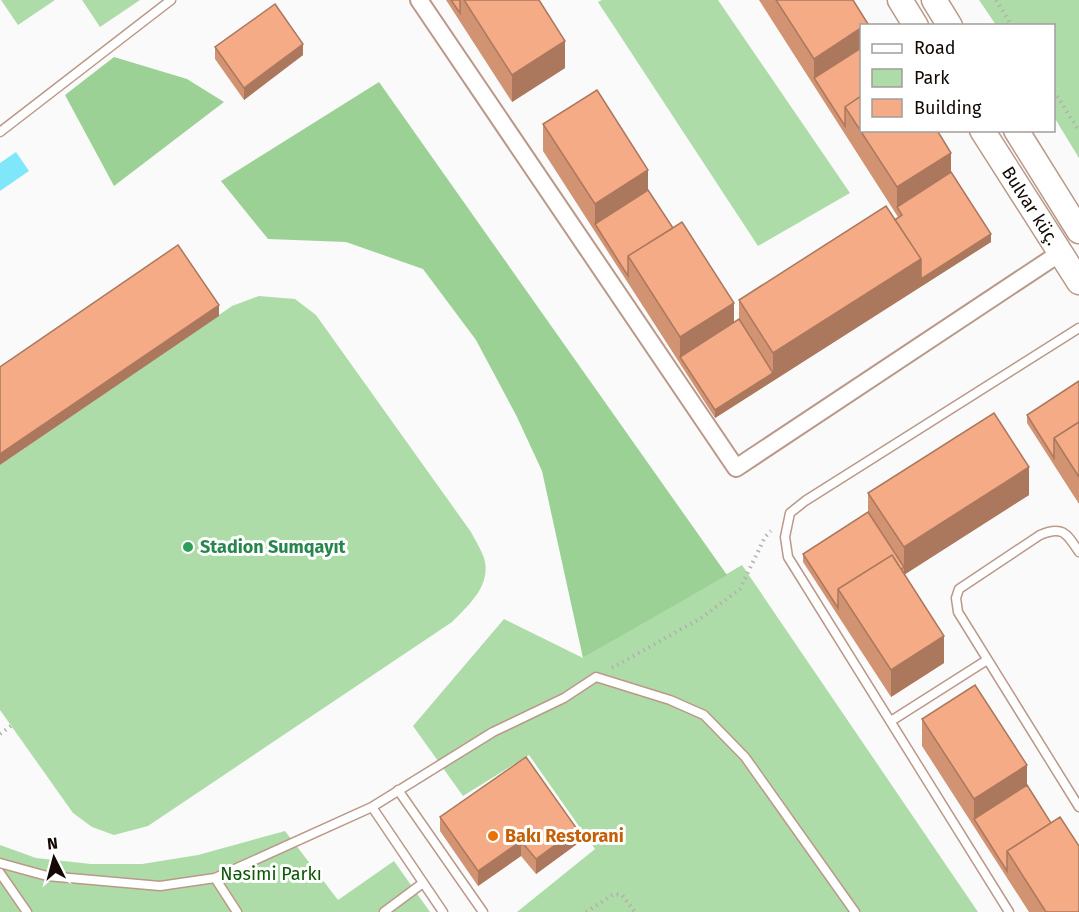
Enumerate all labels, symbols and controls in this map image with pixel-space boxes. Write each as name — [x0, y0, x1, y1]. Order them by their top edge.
legend — [860, 24, 1055, 132]
text: Road — [914, 37, 956, 59]
text: Park — [914, 67, 950, 89]
text: Building — [914, 97, 982, 119]
street label: Bulvar küç. — [997, 162, 1064, 249]
place label: Stadion Sumqayıt — [200, 536, 347, 558]
marker: Stadion Sumqayıt — [181, 540, 195, 554]
place label: Bakı Restorani — [505, 825, 624, 847]
north arrow — [24, 828, 84, 888]
marker: Bakı Restorani — [486, 829, 500, 843]
text: N — [46, 834, 59, 854]
park label: Nəsimi Parkı — [220, 863, 322, 885]

